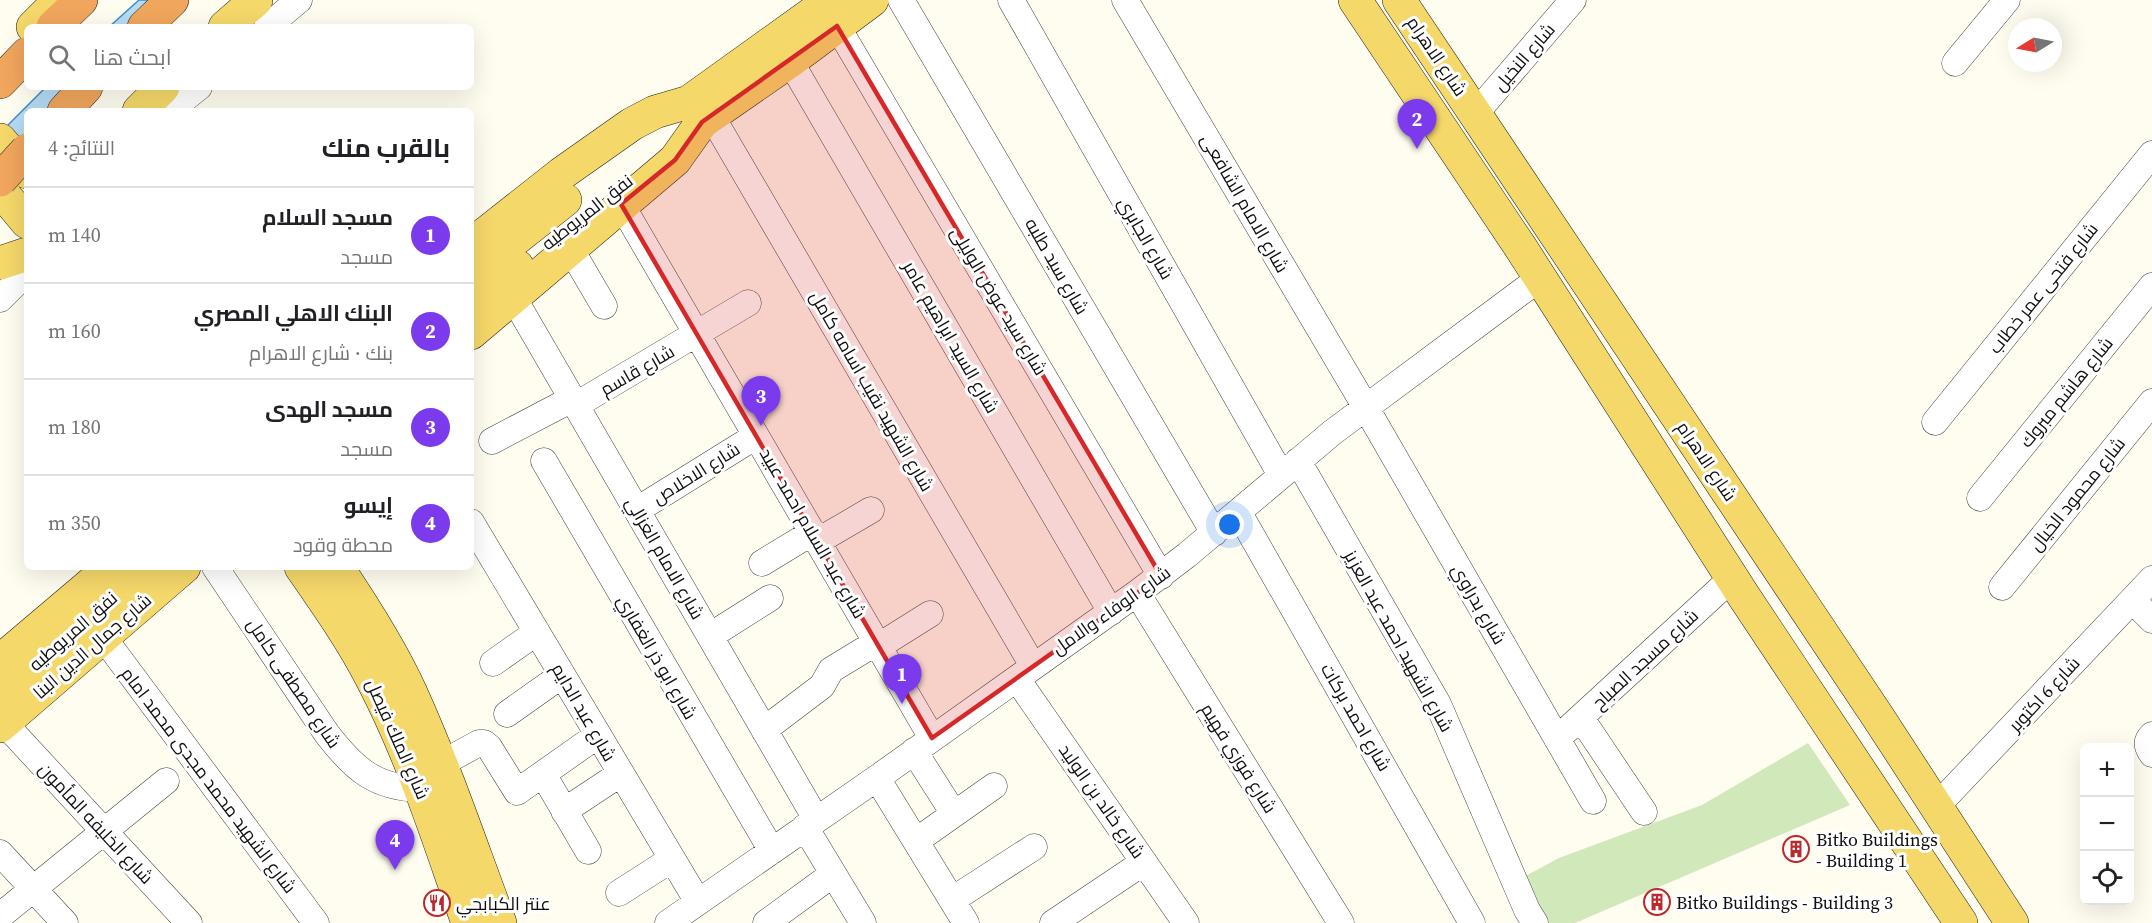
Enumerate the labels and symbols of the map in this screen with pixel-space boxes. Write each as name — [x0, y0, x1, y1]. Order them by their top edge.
street label: شارع الاهرام — [1401, 11, 1473, 101]
street label: شارع النخيل — [1487, 18, 1561, 96]
north arrow — [2008, 18, 2062, 72]
pin: 2 — [1398, 100, 1436, 149]
street label: شارع الامام الشافعى — [1195, 129, 1295, 277]
street label: نفق المريوطيه — [536, 168, 638, 256]
street label: شارع الجابري — [1111, 192, 1180, 285]
street label: شارع سيد طلبه — [1019, 213, 1095, 319]
street label: شارع فتحى عمر خطاب — [1982, 217, 2104, 359]
street label: شارع سيد عوض الوليلى — [945, 222, 1053, 380]
street label: شارع السيد ابراهيم عامر — [897, 255, 1005, 418]
street label: شارع الشهيد نقيب اسامه كامل — [804, 286, 940, 496]
street label: شارع هاشم مبروك — [2014, 331, 2118, 453]
street label: شارع قاسم — [595, 339, 679, 401]
pin: 3 — [742, 376, 780, 426]
street label: شارع الاهرام — [1671, 416, 1743, 506]
street label: شارع محمود الخيال — [2023, 432, 2131, 556]
street label: شارع الاخلاص — [647, 436, 745, 510]
street label: شارع عبد السلام احمد عبيد — [754, 443, 872, 623]
street label: شارع الامام الغزالي — [618, 492, 710, 625]
your location — [1215, 510, 1244, 539]
street label: شارع الشهيد احمد عبد العزيز — [1338, 545, 1459, 736]
street label: شارع بدراوي — [1444, 559, 1512, 650]
street label: شارع الوفاء والامل — [1047, 560, 1175, 660]
street label: نفق المريوطيه — [23, 586, 123, 676]
street label: شارع جمال الدين البنا — [27, 588, 157, 704]
street label: شارع ابو ذر الغفاري — [609, 590, 703, 725]
street label: شارع مسجد الصباح — [1586, 603, 1704, 715]
street label: شارع مصطفى كامل — [241, 613, 347, 753]
street label: شارع 6 اكتوبر — [2002, 651, 2085, 738]
pin: 1 — [882, 654, 922, 704]
street label: شارع عبد الدايم — [546, 658, 622, 766]
street label: شارع احمد بركات — [1315, 658, 1397, 776]
street label: شارع الشهيد محمد مجدى محمد امام — [116, 662, 302, 898]
street label: شارع الملك فيصل — [360, 675, 436, 803]
street label: شارع فوزي فهيم — [1193, 698, 1283, 819]
street label: شارع خالد بن الوليد — [1053, 739, 1151, 863]
street label: شارع الخليفه المأمون — [33, 757, 159, 889]
pin: 4 — [376, 820, 414, 870]
place label: Bitko Buildings - Building 1 — [1816, 827, 1938, 873]
building icon: Bitko Buildings - Building 1 — [1781, 834, 1811, 864]
building icon: Bitko Buildings - Building 3 — [1642, 887, 1672, 917]
restaurant icon: عنتر الكبابجي — [422, 888, 452, 918]
place label: Bitko Buildings - Building 3 — [1676, 890, 1893, 915]
place label: عنتر الكبابجي — [456, 891, 551, 918]

